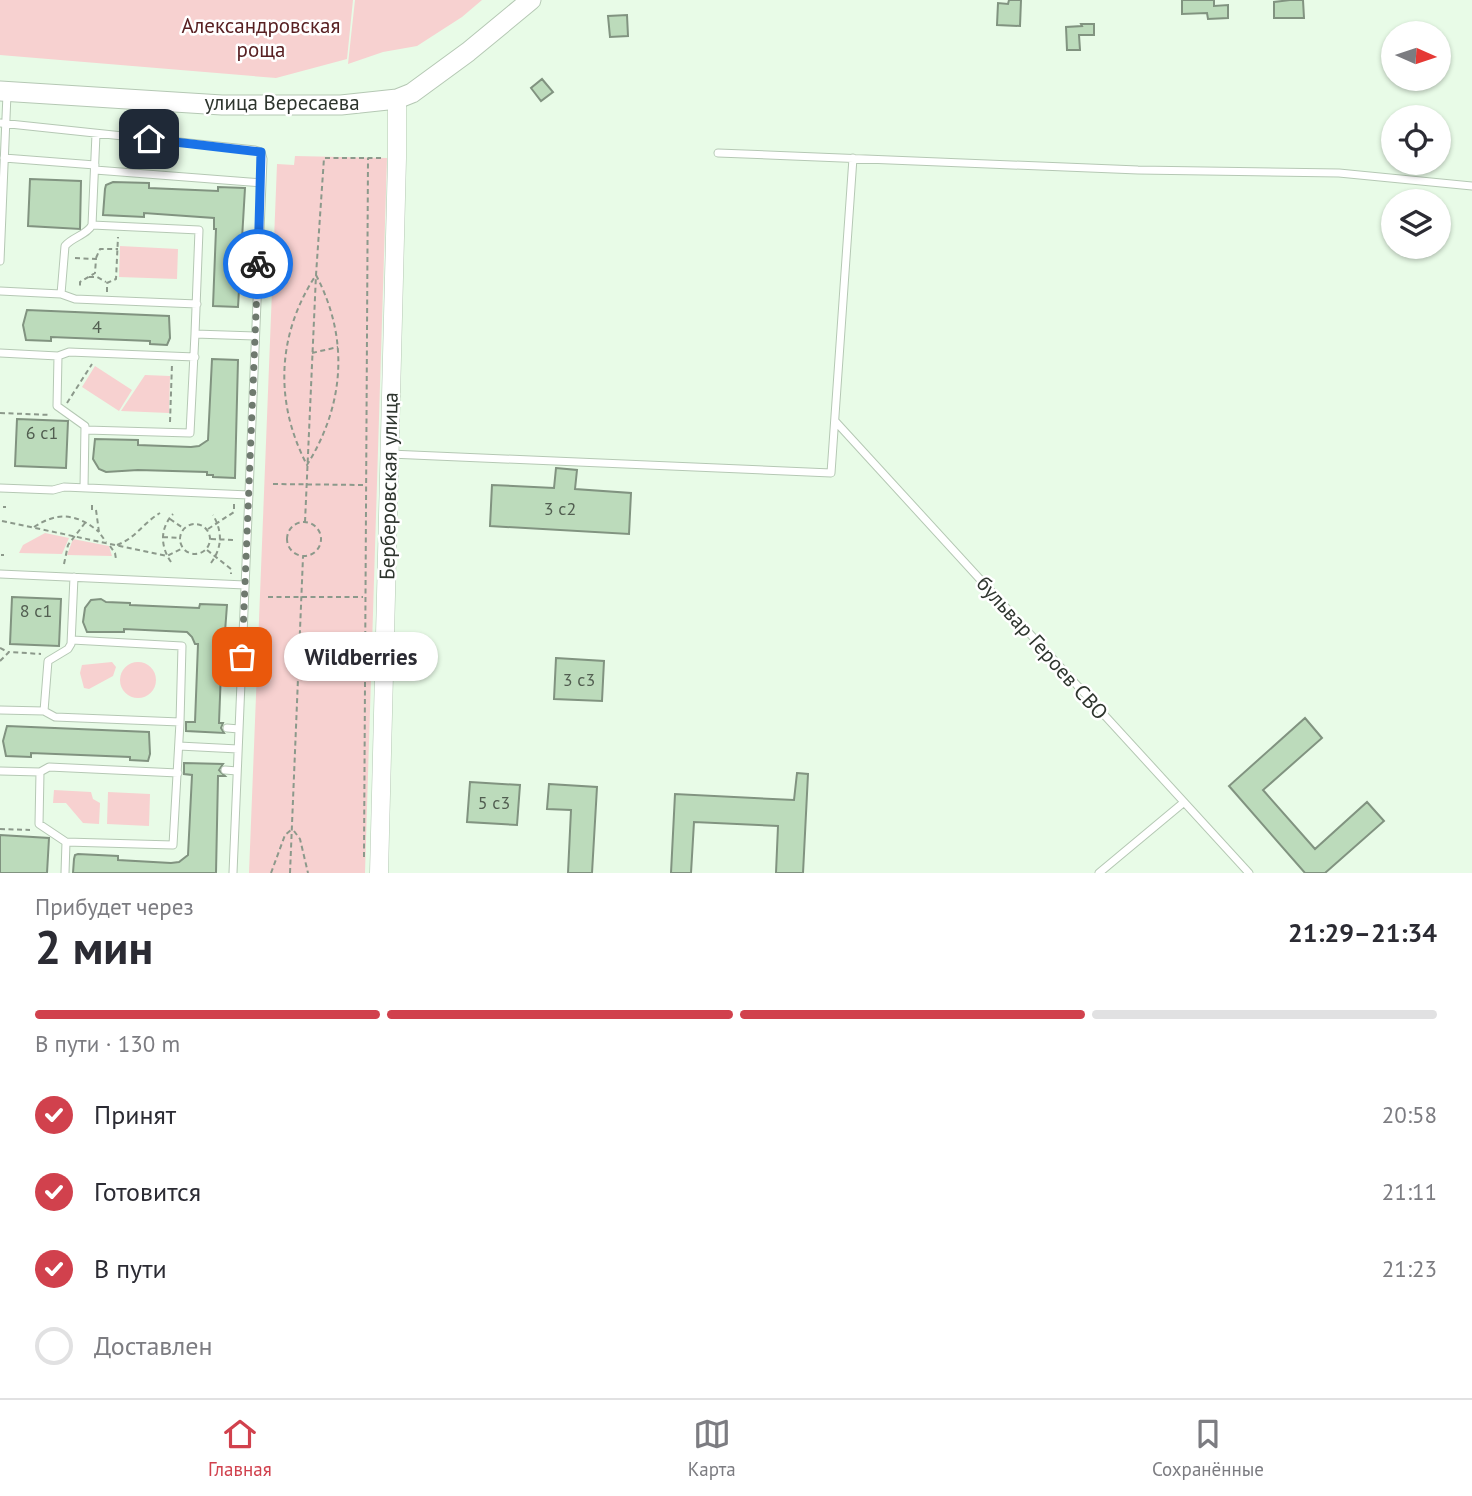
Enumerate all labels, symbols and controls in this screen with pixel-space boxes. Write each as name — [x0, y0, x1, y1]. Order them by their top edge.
park label: Александровская роща — [182, 12, 340, 63]
north arrow — [1381, 21, 1451, 91]
map controls — [1381, 21, 1451, 259]
street label: улица Вересаева — [204, 89, 360, 116]
button: locate — [1381, 105, 1451, 175]
pin — [119, 109, 179, 169]
icon: home — [130, 120, 168, 158]
button: layers — [1381, 189, 1451, 259]
courier — [223, 229, 293, 299]
icon: bike — [239, 245, 277, 283]
house number: 4 — [92, 315, 102, 338]
street label: Берберовская улица — [373, 392, 404, 580]
house number: 6 с1 — [26, 421, 58, 444]
house number: 3 с2 — [544, 497, 576, 520]
street label: бульвар Героев СВО — [971, 570, 1114, 725]
house number: 8 с1 — [20, 599, 52, 622]
pin — [212, 627, 272, 687]
callout: Wildberries — [284, 632, 438, 682]
icon: bag — [223, 638, 261, 676]
text: Wildberries — [305, 642, 417, 671]
house number: 3 с3 — [563, 668, 595, 691]
house number: 5 с3 — [478, 791, 510, 814]
text: Прибудет через — [35, 892, 194, 921]
text: 21:29–21:34 — [1288, 916, 1437, 949]
text: 2 мин — [35, 917, 153, 977]
text: В пути · 130 m — [35, 1029, 180, 1058]
icon: check — [35, 1096, 73, 1134]
text: Принят — [94, 1098, 176, 1131]
text: 20:58 — [1382, 1100, 1437, 1129]
icon: check — [35, 1173, 73, 1211]
text: Готовится — [94, 1175, 201, 1208]
text: 21:11 — [1382, 1177, 1437, 1206]
icon: check — [35, 1250, 73, 1288]
text: В пути — [94, 1252, 167, 1285]
text: 21:23 — [1382, 1254, 1437, 1283]
text: Доставлен — [94, 1329, 213, 1362]
tab: Главная — [208, 1415, 272, 1481]
tab: Карта — [688, 1415, 736, 1481]
tab: Сохранённые — [1152, 1415, 1264, 1481]

